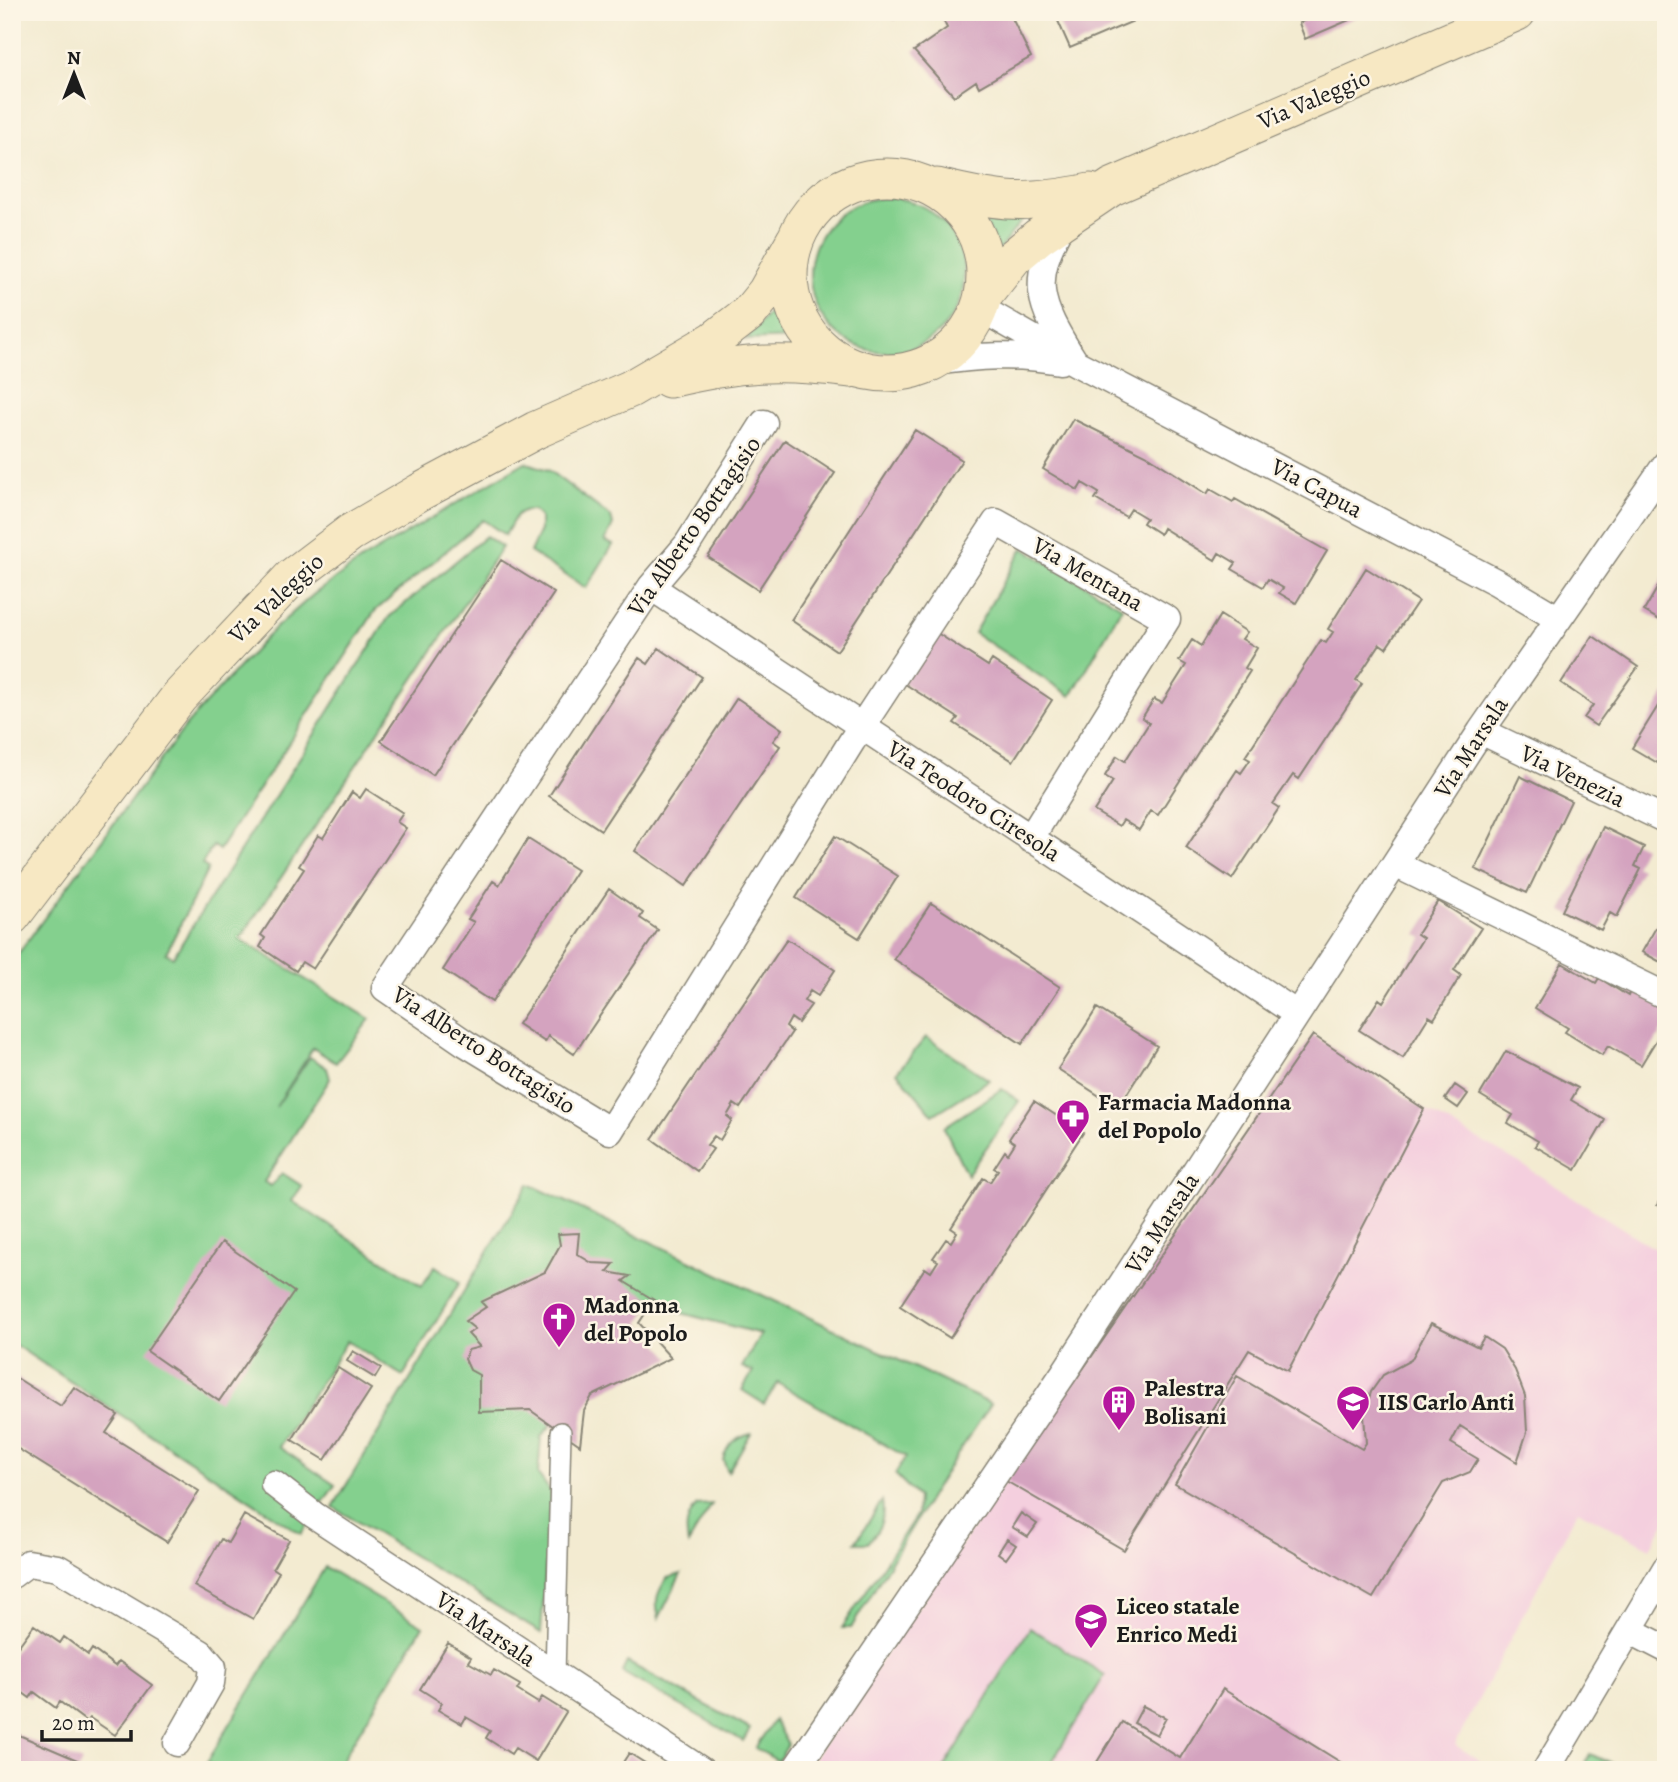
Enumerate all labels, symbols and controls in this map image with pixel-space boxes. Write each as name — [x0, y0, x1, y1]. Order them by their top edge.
north arrow — [38, 38, 108, 108]
text: N — [67, 45, 81, 71]
street label: Via Valeggio — [1252, 61, 1375, 137]
street label: Via Alberto Bottagisio — [619, 430, 768, 623]
street label: Via Capua — [1265, 450, 1369, 526]
street label: Via Mentana — [1026, 529, 1150, 619]
street label: Via Valeggio — [221, 546, 331, 651]
street label: Via Marsala — [1426, 690, 1516, 805]
street label: Via Teodoro Ciresola — [880, 732, 1068, 870]
street label: Via Venezia — [1514, 736, 1631, 815]
street label: Via Alberto Bottagisio — [385, 978, 582, 1121]
place label: Farmacia Madonna del Popolo — [1098, 1086, 1292, 1146]
pharmacy icon: Farmacia Madonna del Popolo — [1054, 1097, 1092, 1146]
street label: Via Marsala — [1117, 1166, 1207, 1281]
place label: Madonna del Popolo — [584, 1289, 688, 1349]
church icon: Madonna del Popolo — [540, 1300, 578, 1349]
place label: Palestra Bolisani — [1144, 1372, 1227, 1432]
building icon: Palestra Bolisani — [1100, 1383, 1138, 1432]
school or university icon: IIS Carlo Anti — [1334, 1383, 1372, 1432]
place label: IIS Carlo Anti — [1378, 1386, 1515, 1418]
street label: Via Marsala — [429, 1583, 543, 1675]
place label: Liceo statale Enrico Medi — [1116, 1590, 1240, 1650]
school or university icon: Liceo statale Enrico Medi — [1072, 1601, 1110, 1650]
scale bar — [42, 1698, 131, 1742]
text: 20 m — [52, 1709, 95, 1737]

